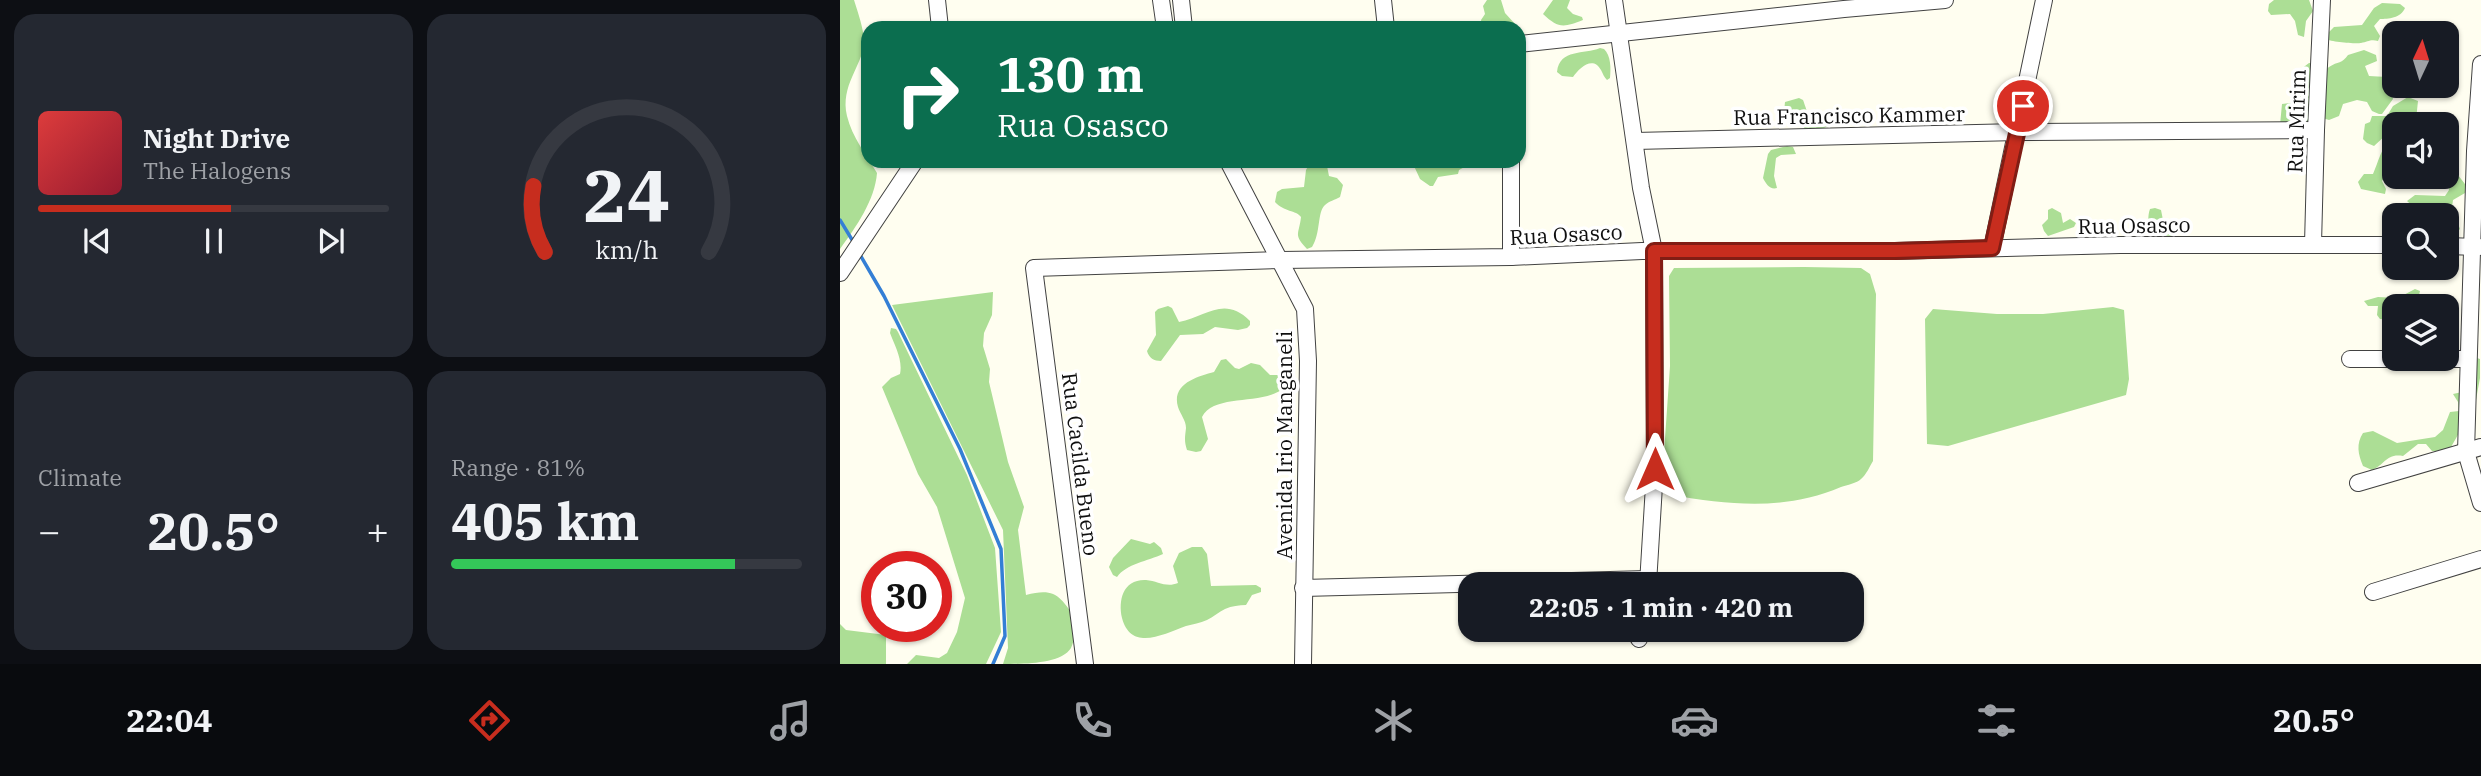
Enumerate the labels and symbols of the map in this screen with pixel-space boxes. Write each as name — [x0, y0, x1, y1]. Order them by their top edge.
north arrow — [2382, 21, 2459, 98]
street label: Rua Mirim — [2280, 68, 2312, 174]
pin — [1993, 76, 2053, 136]
street label: Rua Francisco Kammer — [1733, 99, 1966, 131]
street label: Rua Osasco — [2077, 210, 2191, 240]
street label: Rua Osasco — [1509, 217, 1623, 251]
street label: Avenida Irio Manganeli — [1270, 331, 1298, 559]
street label: Rua Cacilda Bueno — [1056, 371, 1106, 557]
position arrow — [1618, 432, 1692, 506]
speed limit sign: 30 — [861, 551, 952, 642]

